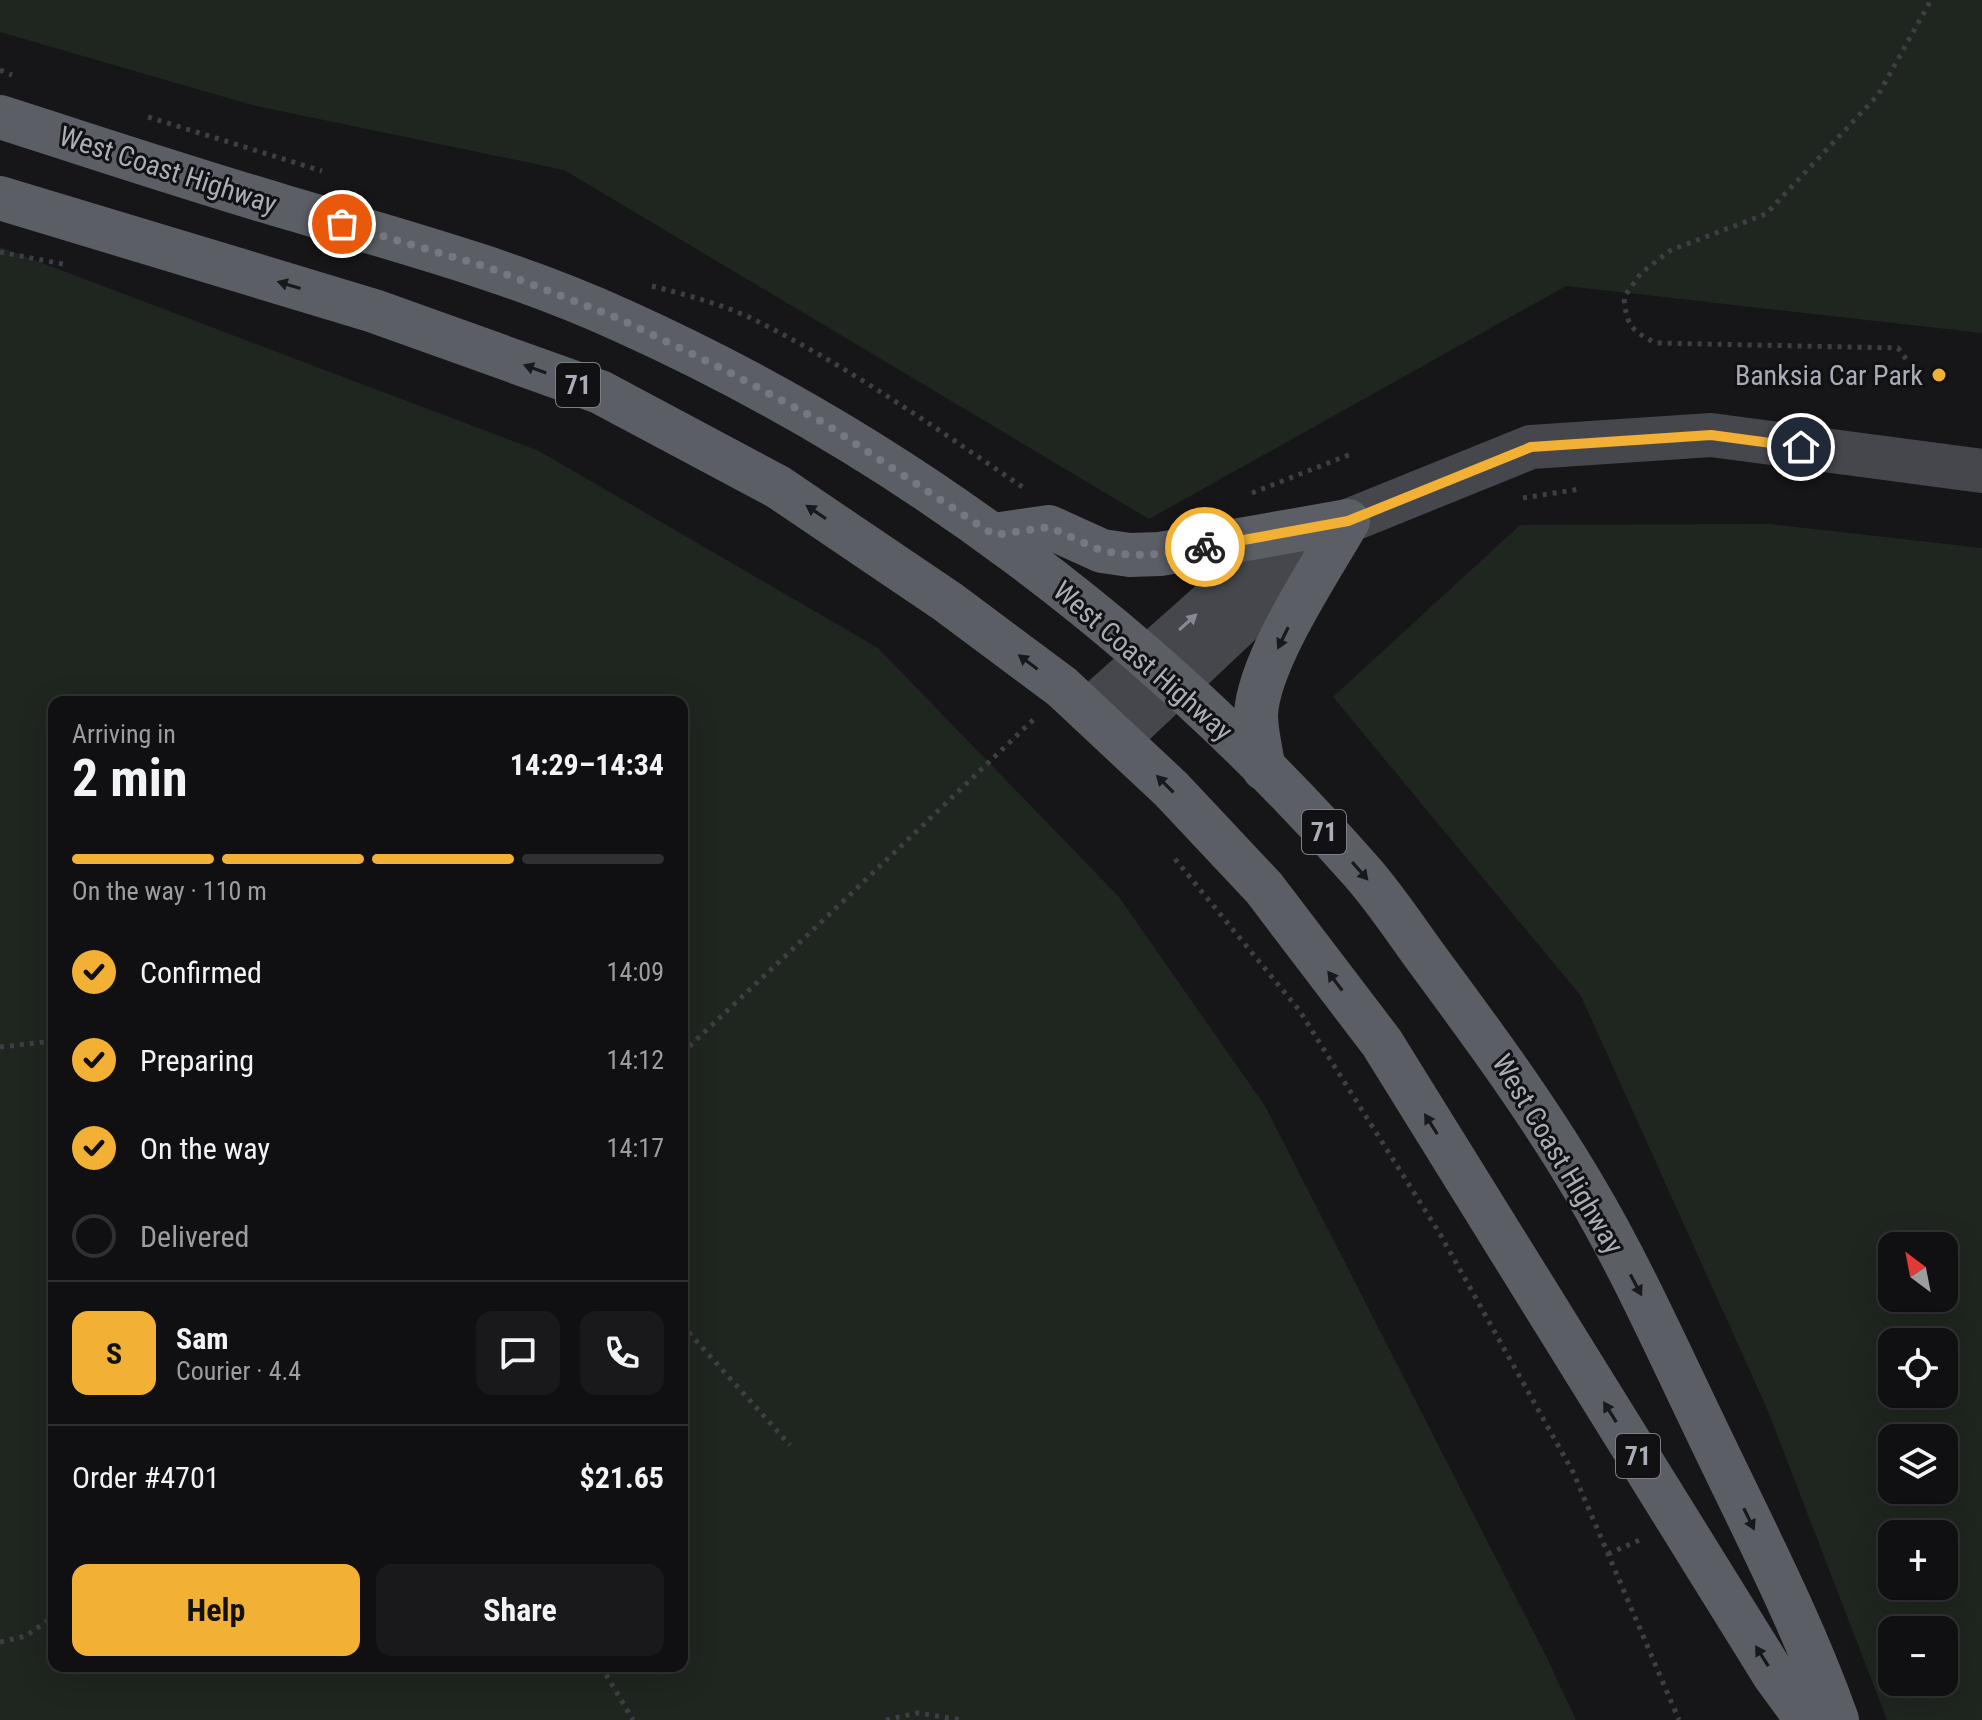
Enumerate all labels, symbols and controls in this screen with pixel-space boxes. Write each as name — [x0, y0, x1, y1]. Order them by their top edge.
street label: West Coast Highway — [55, 119, 281, 221]
pin — [308, 190, 376, 258]
icon: bag — [320, 202, 364, 246]
one-way arrow — [276, 278, 300, 291]
place label: Banksia Car Park — [1735, 359, 1923, 392]
one-way arrow — [523, 362, 547, 375]
road number: 71 — [556, 363, 600, 407]
marker: Banksia Car Park — [1930, 366, 1948, 384]
pin — [1767, 413, 1835, 481]
icon: home — [1779, 425, 1823, 469]
one-way arrow — [805, 505, 826, 520]
courier — [1165, 507, 1245, 587]
icon: bike — [1183, 525, 1227, 569]
street label: West Coast Highway — [1047, 574, 1240, 748]
one-way arrow — [1178, 614, 1198, 631]
one-way arrow — [1276, 626, 1290, 649]
one-way arrow — [1018, 654, 1038, 670]
text: Arriving in — [72, 719, 176, 749]
text: 14:29–14:34 — [510, 747, 664, 782]
text: 2 min — [72, 748, 188, 809]
one-way arrow — [1157, 775, 1175, 794]
road number: 71 — [1302, 810, 1346, 854]
one-way arrow — [1351, 861, 1368, 881]
text: On the way · 110 m — [72, 876, 267, 906]
icon: check — [72, 950, 116, 994]
text: Confirmed — [140, 955, 262, 990]
text: 14:09 — [607, 957, 664, 987]
one-way arrow — [1327, 971, 1343, 991]
icon: check — [72, 1038, 116, 1082]
text: Preparing — [140, 1043, 254, 1078]
text: 14:12 — [607, 1045, 664, 1075]
street label: West Coast Highway — [1486, 1048, 1631, 1260]
one-way arrow — [1424, 1113, 1439, 1134]
icon: check — [72, 1126, 116, 1170]
text: On the way — [140, 1131, 270, 1166]
text: 14:17 — [607, 1133, 664, 1163]
text: Delivered — [140, 1219, 249, 1254]
north arrow — [1878, 1232, 1958, 1312]
map controls — [1878, 1232, 1958, 1696]
one-way arrow — [1629, 1273, 1642, 1296]
button: chat — [476, 1311, 560, 1395]
button: phone — [580, 1311, 664, 1395]
text: Sam — [176, 1321, 229, 1356]
button: locate — [1878, 1328, 1958, 1408]
text: S — [106, 1336, 122, 1371]
text: Courier · 4.4 — [176, 1356, 301, 1386]
one-way arrow — [1603, 1401, 1617, 1423]
button: layers — [1878, 1424, 1958, 1504]
road number: 71 — [1616, 1434, 1660, 1478]
text: Order #4701 — [72, 1460, 220, 1495]
text: $21.65 — [579, 1460, 664, 1495]
one-way arrow — [1742, 1507, 1756, 1530]
button: + — [1878, 1520, 1958, 1600]
button: Help — [72, 1564, 360, 1656]
button: Share — [376, 1564, 664, 1656]
button: − — [1878, 1616, 1958, 1696]
one-way arrow — [1756, 1645, 1770, 1667]

